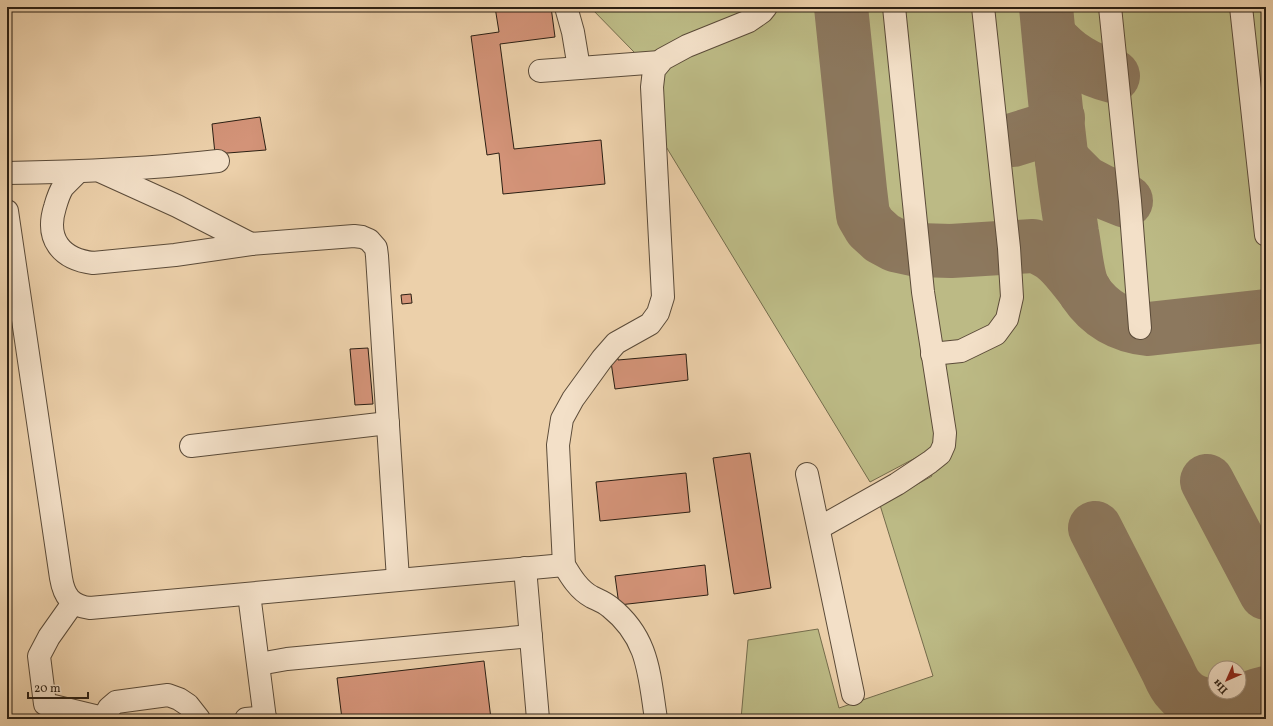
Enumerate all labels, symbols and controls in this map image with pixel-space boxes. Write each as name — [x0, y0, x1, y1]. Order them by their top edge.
north arrow — [1207, 660, 1247, 700]
scale bar — [28, 674, 88, 700]
text: Пн — [1210, 675, 1232, 697]
text: 20 m — [34, 681, 61, 697]

